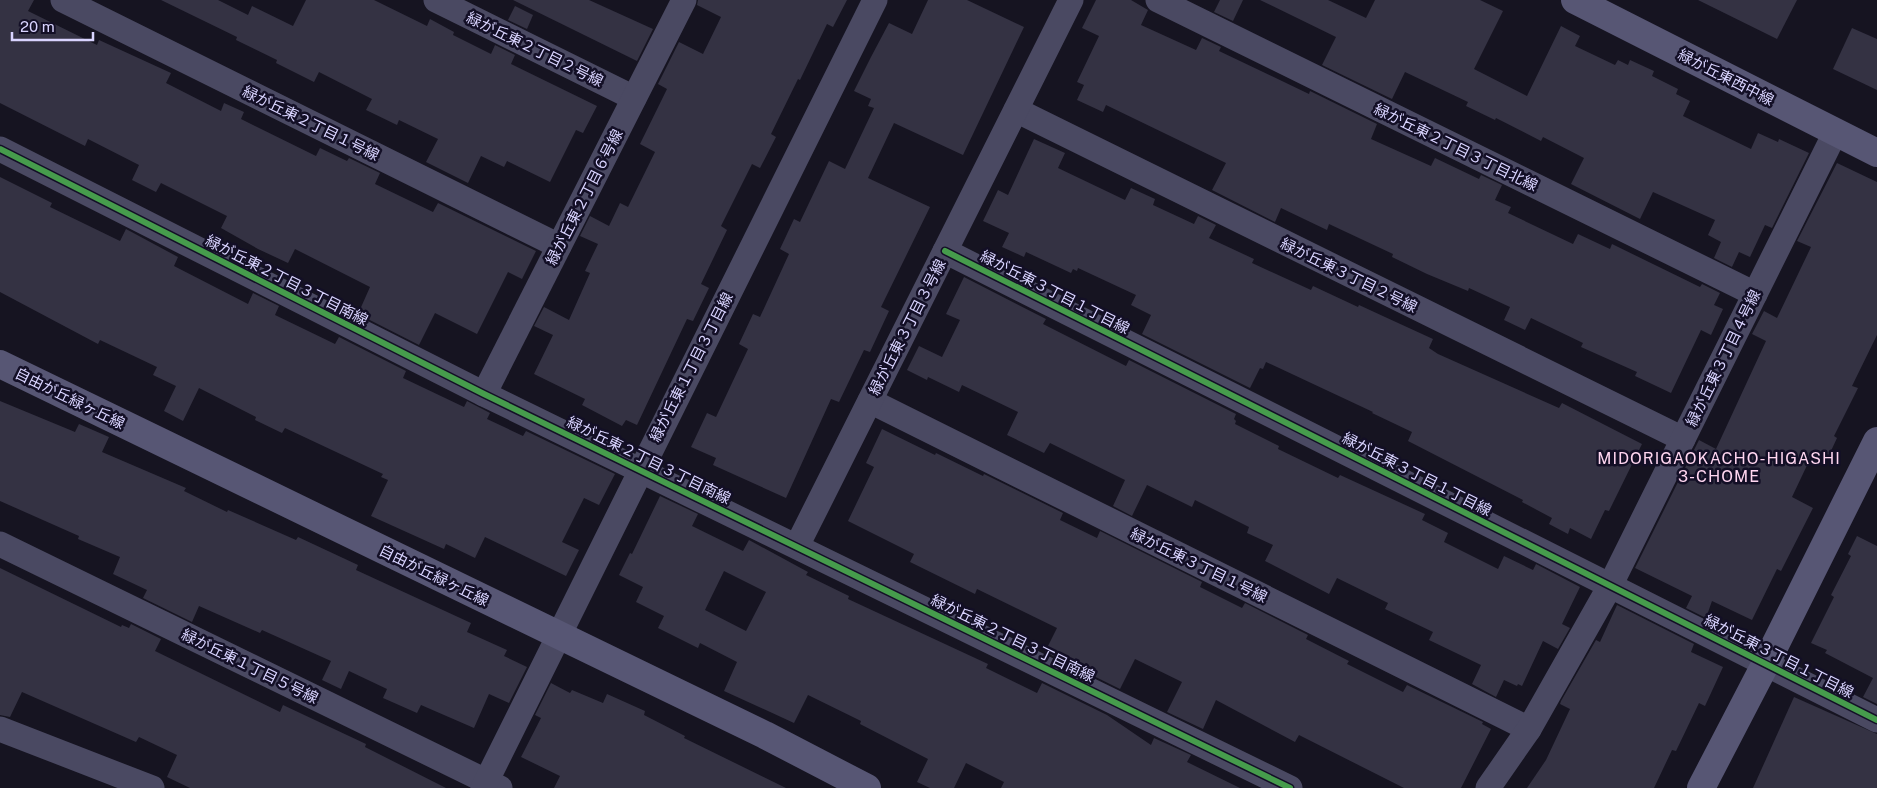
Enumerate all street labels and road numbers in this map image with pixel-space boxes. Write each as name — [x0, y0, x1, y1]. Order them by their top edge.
street label: 緑が丘東２丁目２号線 — [464, 8, 606, 90]
street label: 緑が丘東西中線 — [1675, 46, 1777, 108]
street label: 緑が丘東２丁目１号線 — [240, 82, 382, 164]
street label: 緑が丘東２丁目３丁目北線 — [1371, 100, 1541, 194]
street label: 緑が丘東２丁目６号線 — [542, 126, 626, 268]
street label: 緑が丘東２丁目３丁目南線 — [203, 232, 371, 328]
street label: 緑が丘東３丁目２号線 — [1278, 234, 1420, 316]
street label: 緑が丘東３丁目１丁目線 — [978, 247, 1132, 337]
street label: 緑が丘東３丁目３号線 — [865, 256, 949, 398]
street label: 緑が丘東３丁目４号線 — [1682, 287, 1764, 429]
street label: 緑が丘東１丁目３丁目線 — [646, 290, 736, 444]
street label: 自由が丘緑ヶ丘線 — [12, 364, 128, 432]
street label: 緑が丘東２丁目３丁目南線 — [564, 413, 734, 507]
street label: 緑が丘東３丁目１丁目線 — [1340, 429, 1494, 519]
street label: 緑が丘東３丁目１号線 — [1128, 524, 1270, 606]
street label: 自由が丘緑ヶ丘線 — [376, 541, 492, 609]
street label: 緑が丘東２丁目３丁目南線 — [928, 591, 1098, 685]
street label: 緑が丘東３丁目１丁目線 — [1702, 611, 1856, 701]
street label: 緑が丘東１丁目５号線 — [179, 625, 321, 707]

